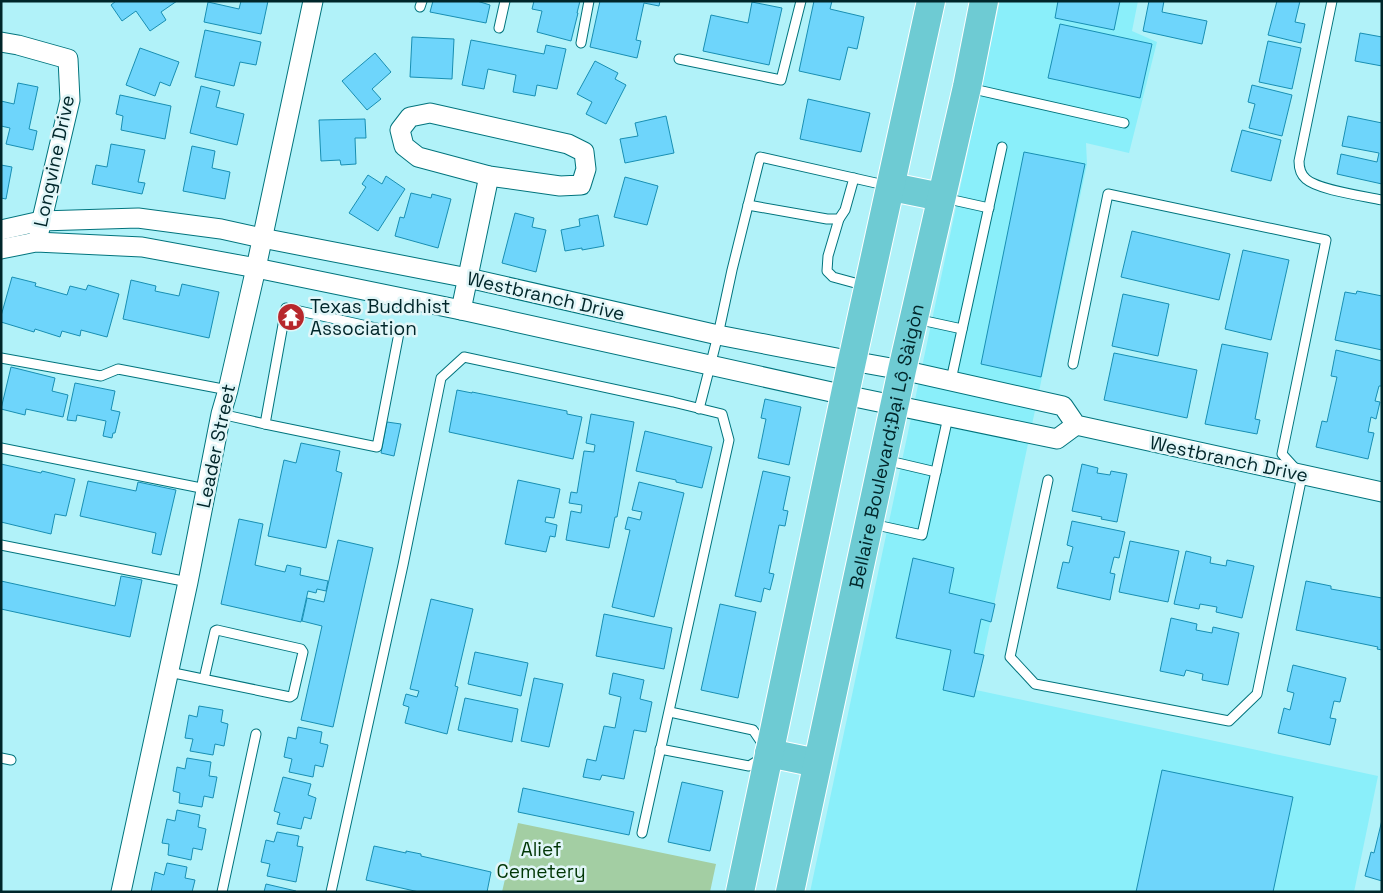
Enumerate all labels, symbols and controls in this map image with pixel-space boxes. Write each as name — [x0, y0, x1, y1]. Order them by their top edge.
street label: Longvine Drive — [28, 93, 80, 229]
street label: Westbranch Drive — [465, 266, 627, 326]
place label: Texas Buddhist Association — [310, 294, 450, 341]
street label: Bellaire Boulevard;Đại Lộ Sàigòn — [843, 301, 929, 591]
temple icon: Texas Buddhist Association — [276, 302, 306, 332]
street label: Leader Street — [191, 382, 241, 510]
street label: Westbranch Drive — [1148, 430, 1310, 488]
park label: Alief Cemetery — [496, 837, 586, 884]

